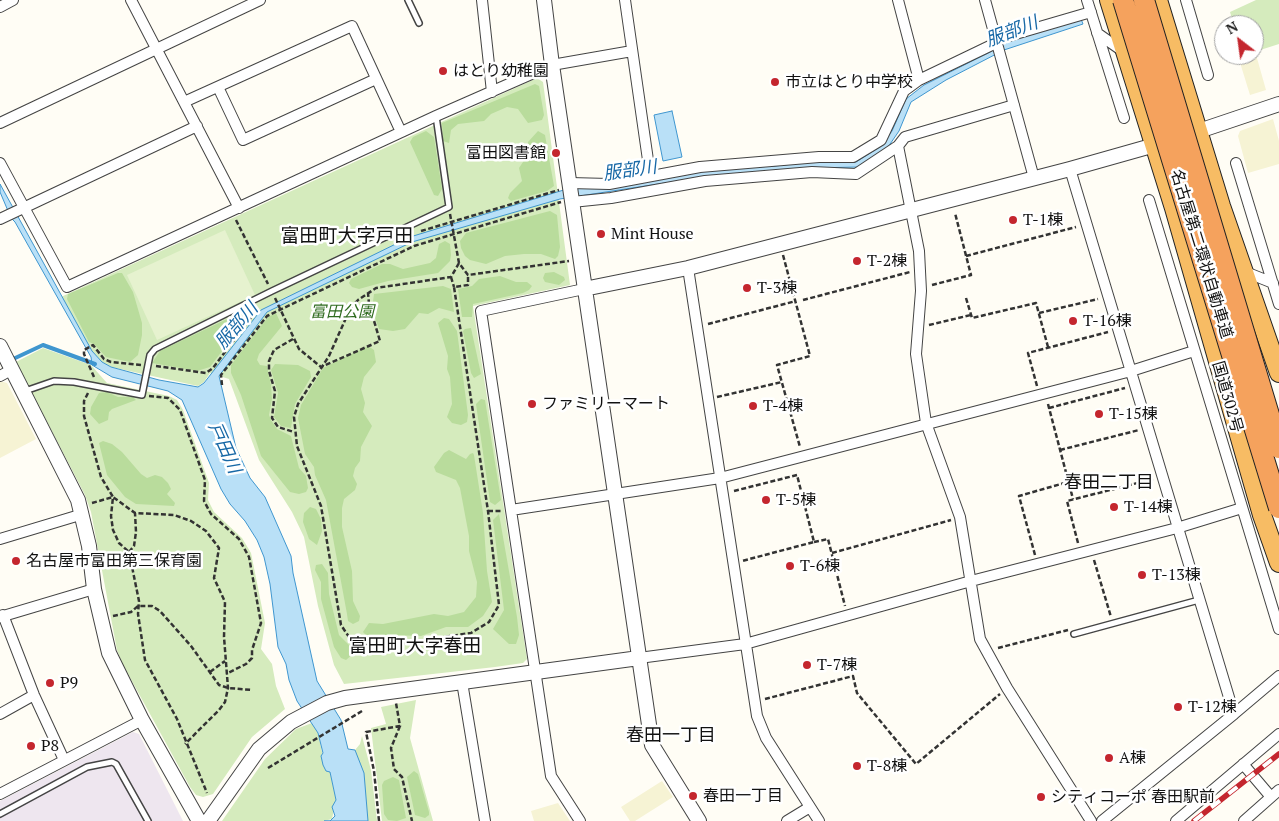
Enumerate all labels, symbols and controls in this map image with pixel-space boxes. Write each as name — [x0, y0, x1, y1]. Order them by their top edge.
water label: 服部川 — [983, 12, 1041, 52]
north arrow — [1214, 15, 1264, 65]
text: N — [1222, 17, 1241, 38]
place label: はとり幼稚園 — [453, 61, 549, 81]
marker: はとり幼稚園 — [437, 65, 449, 77]
place label: 市立はとり中学校 — [785, 72, 913, 92]
marker: 市立はとり中学校 — [769, 76, 781, 88]
place label: 富田図書館 — [466, 143, 546, 163]
marker: 富田図書館 — [550, 147, 562, 159]
water label: 服部川 — [602, 157, 658, 185]
street label: 名古屋第二環状自動車道 — [1166, 167, 1236, 341]
place label: T-1棟 — [1023, 210, 1063, 230]
marker: T-1棟 — [1007, 214, 1019, 226]
place label: Mint House — [611, 224, 694, 244]
district label: 富田町大字戸田 — [281, 226, 413, 248]
marker: Mint House — [595, 228, 607, 240]
place label: T-2棟 — [867, 251, 907, 271]
marker: T-2棟 — [851, 255, 863, 267]
place label: T-3棟 — [757, 278, 797, 298]
marker: T-3棟 — [741, 282, 753, 294]
water label: 服部川 — [211, 299, 263, 353]
park label: 富田公園 — [310, 302, 374, 322]
place label: T-16棟 — [1083, 311, 1132, 331]
marker: T-16棟 — [1067, 315, 1079, 327]
street label: 国道302号 — [1208, 359, 1246, 435]
place label: ファミリーマート — [542, 394, 670, 414]
place label: T-4棟 — [763, 396, 803, 416]
marker: ファミリーマート — [526, 398, 538, 410]
marker: T-4棟 — [747, 400, 759, 412]
place label: T-15棟 — [1109, 404, 1158, 424]
marker: T-15棟 — [1093, 408, 1105, 420]
water label: 戸田川 — [203, 419, 245, 477]
district label: 春田二丁目 — [1064, 472, 1154, 494]
place label: T-5棟 — [776, 490, 816, 510]
marker: T-5棟 — [760, 494, 772, 506]
place label: T-14棟 — [1124, 497, 1173, 517]
marker: T-14棟 — [1108, 501, 1120, 513]
place label: 名古屋市富田第三保育園 — [26, 551, 202, 571]
marker: 名古屋市富田第三保育園 — [10, 555, 22, 567]
place label: T-6棟 — [800, 556, 840, 576]
marker: T-6棟 — [784, 560, 796, 572]
place label: T-13棟 — [1152, 565, 1201, 585]
marker: T-13棟 — [1136, 569, 1148, 581]
district label: 富田町大字春田 — [349, 636, 481, 658]
place label: T-7棟 — [817, 655, 857, 675]
marker: T-7棟 — [801, 659, 813, 671]
place label: P9 — [60, 673, 78, 693]
marker: P9 — [44, 677, 56, 689]
place label: T-12棟 — [1188, 697, 1237, 717]
marker: T-12棟 — [1172, 701, 1184, 713]
district label: 春田一丁目 — [626, 725, 716, 747]
place label: P8 — [41, 736, 59, 756]
marker: P8 — [25, 740, 37, 752]
place label: A棟 — [1119, 748, 1146, 768]
marker: A棟 — [1103, 752, 1115, 764]
place label: T-8棟 — [867, 756, 907, 776]
marker: T-8棟 — [851, 760, 863, 772]
place label: 春田一丁目 — [703, 786, 783, 806]
place label: シティコーポ 春田駅前 — [1051, 787, 1215, 807]
marker: 春田一丁目 — [687, 790, 699, 802]
marker: シティコーポ 春田駅前 — [1035, 791, 1047, 803]

